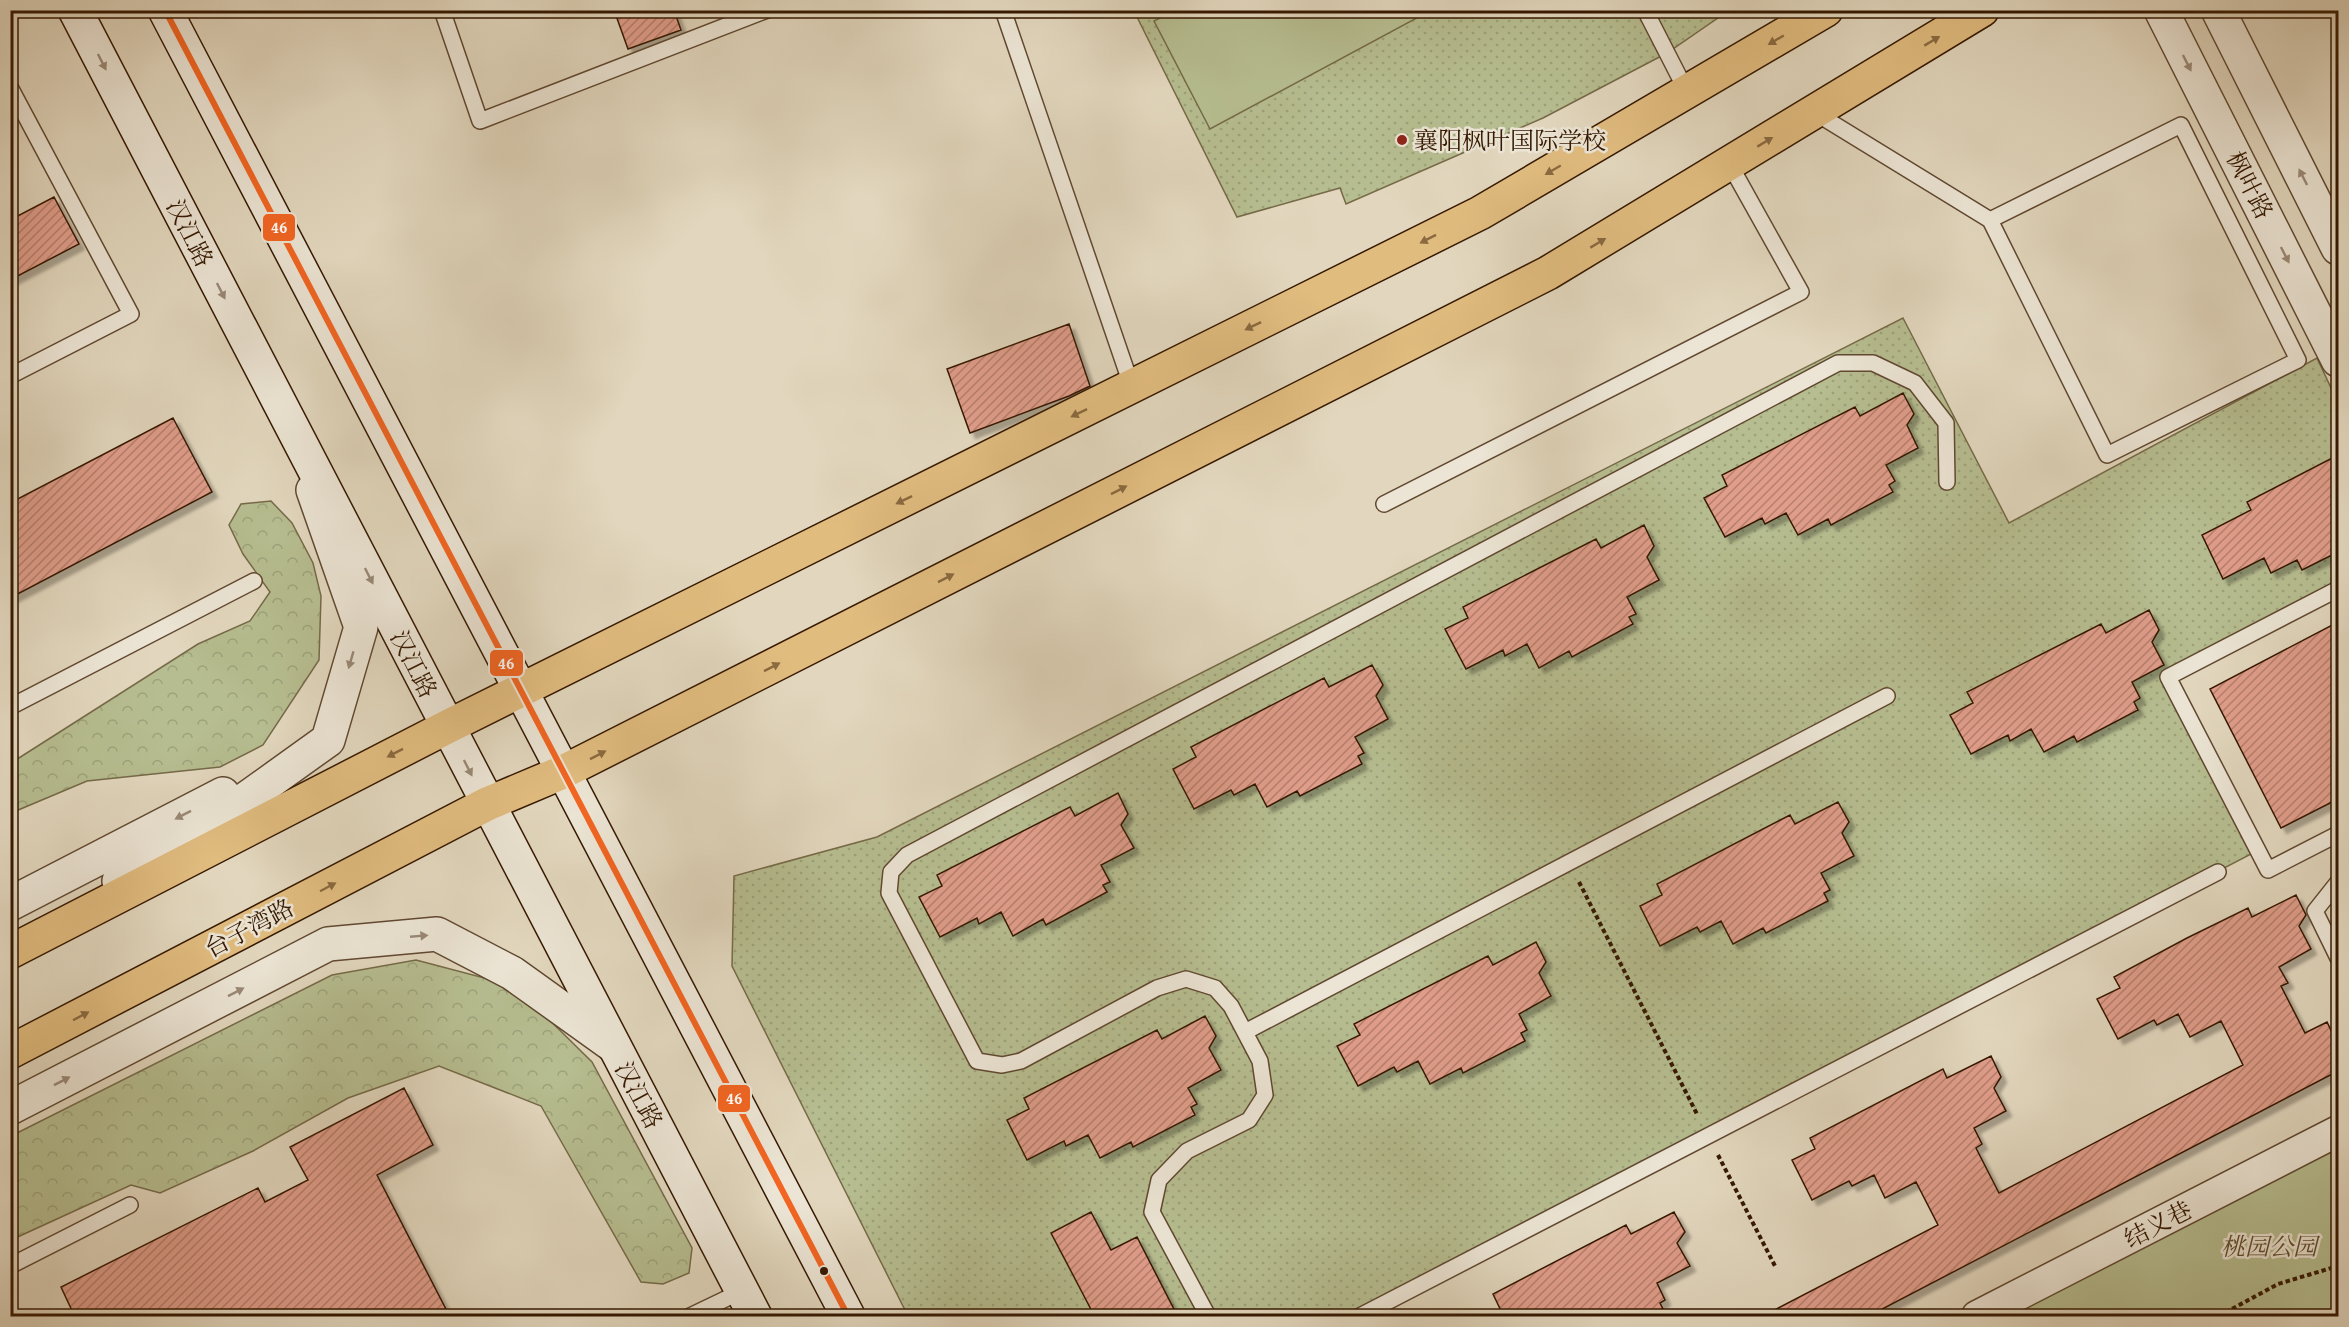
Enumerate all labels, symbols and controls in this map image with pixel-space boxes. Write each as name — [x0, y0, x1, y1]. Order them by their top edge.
one-way arrow — [1767, 35, 1784, 45]
one-way arrow — [1924, 35, 1940, 46]
one-way arrow — [97, 54, 107, 71]
one-way arrow — [2183, 54, 2192, 71]
place label: 襄阳枫叶国际学校 — [1414, 123, 1606, 158]
marker: 襄阳枫叶国际学校 — [1395, 133, 1409, 147]
one-way arrow — [1757, 136, 1773, 147]
street label: 枫叶路 — [2218, 145, 2282, 225]
one-way arrow — [1545, 165, 1561, 176]
one-way arrow — [2298, 169, 2307, 186]
street label: 汉江路 — [158, 193, 222, 273]
line badge: 46 — [262, 213, 296, 242]
text: 46 — [271, 215, 287, 239]
one-way arrow — [1419, 235, 1436, 244]
one-way arrow — [1590, 237, 1606, 248]
one-way arrow — [2281, 247, 2290, 264]
one-way arrow — [216, 283, 226, 300]
one-way arrow — [1245, 322, 1262, 331]
one-way arrow — [1070, 408, 1087, 418]
one-way arrow — [1111, 485, 1128, 495]
one-way arrow — [895, 495, 912, 505]
one-way arrow — [364, 568, 374, 585]
one-way arrow — [937, 574, 954, 583]
street label: 汉江路 — [382, 624, 446, 704]
line badge: 46 — [489, 649, 524, 677]
one-way arrow — [346, 651, 356, 669]
text: 46 — [498, 651, 514, 675]
one-way arrow — [763, 662, 780, 671]
one-way arrow — [386, 749, 403, 758]
one-way arrow — [589, 750, 606, 759]
one-way arrow — [463, 760, 473, 777]
one-way arrow — [174, 810, 191, 820]
one-way arrow — [320, 882, 337, 891]
street label: 台子湾路 — [198, 890, 300, 966]
one-way arrow — [409, 931, 428, 941]
one-way arrow — [227, 987, 244, 997]
one-way arrow — [72, 1011, 90, 1021]
street label: 汉江路 — [607, 1055, 671, 1135]
one-way arrow — [54, 1076, 71, 1086]
line badge: 46 — [717, 1084, 751, 1113]
text: 46 — [726, 1086, 742, 1110]
street label: 结义巷 — [2118, 1192, 2198, 1256]
park label: 桃园公园 — [2221, 1229, 2321, 1264]
unlabelled marker — [818, 1265, 830, 1277]

